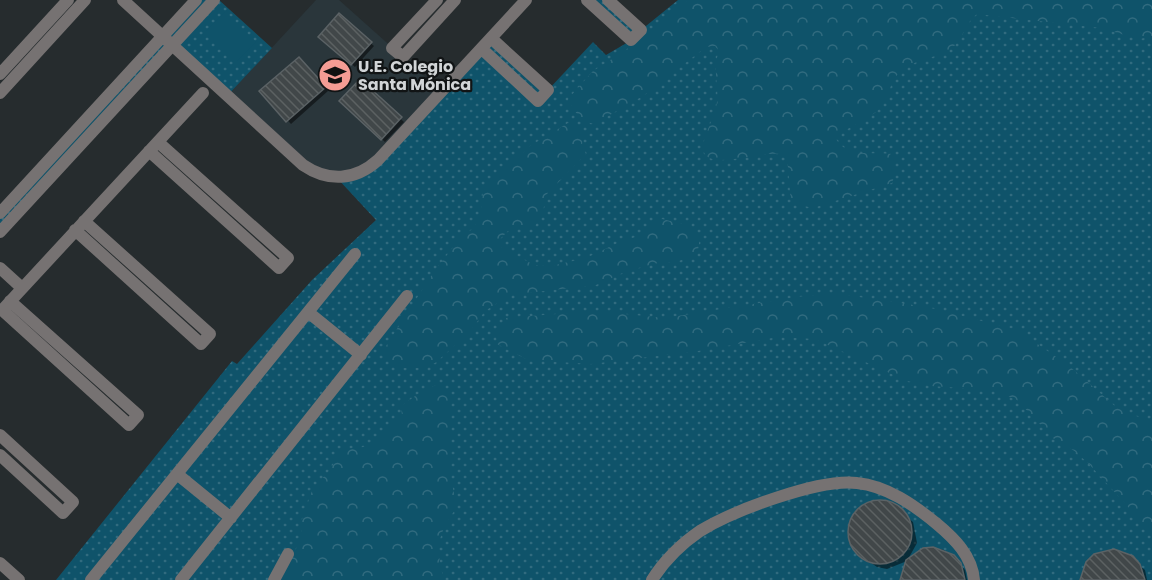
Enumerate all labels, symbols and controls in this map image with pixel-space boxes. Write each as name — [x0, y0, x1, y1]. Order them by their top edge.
place label: U.E. Colegio Santa Mónica — [358, 55, 471, 96]
school or university icon: U.E. Colegio Santa Mónica — [317, 57, 353, 93]

